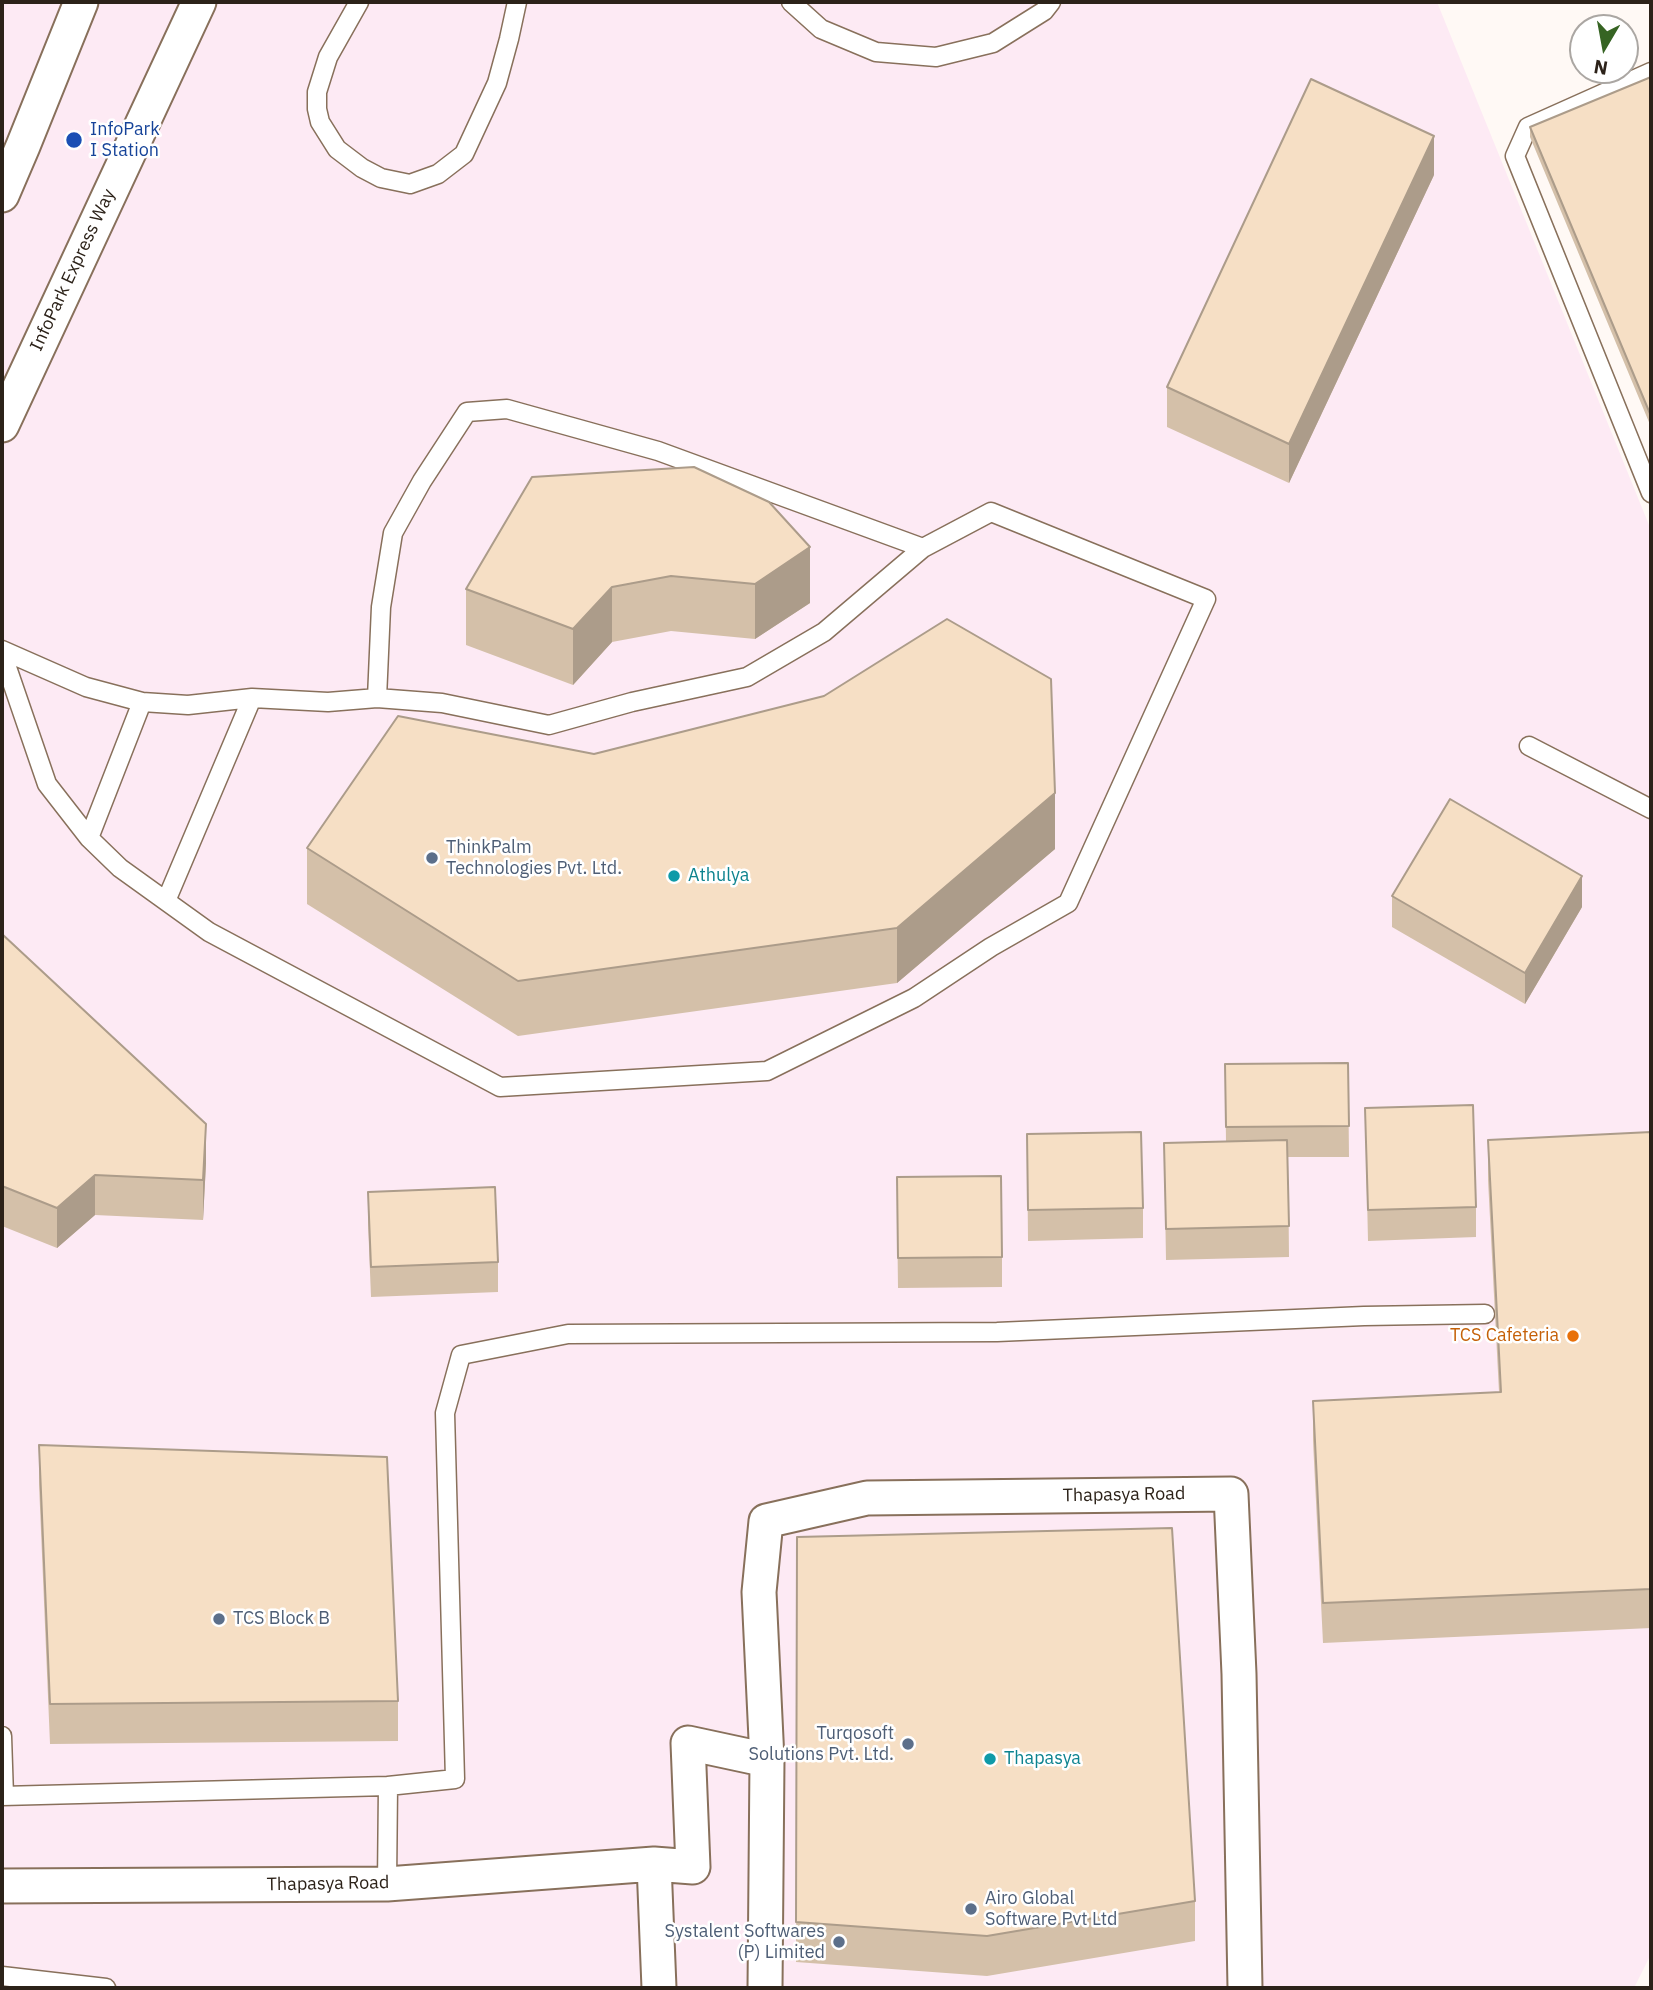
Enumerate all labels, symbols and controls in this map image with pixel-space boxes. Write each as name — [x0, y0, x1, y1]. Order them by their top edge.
north arrow — [1569, 14, 1639, 84]
text: N — [1592, 55, 1610, 81]
place label: InfoPark I Station — [90, 119, 160, 162]
marker: InfoPark I Station — [64, 130, 84, 150]
street label: InfoPark Express Way — [26, 185, 120, 355]
place label: ThinkPalm Technologies Pvt. Ltd. — [446, 837, 622, 880]
marker: ThinkPalm Technologies Pvt. Ltd. — [424, 850, 440, 866]
place label: Athulya — [688, 865, 749, 887]
marker: Athulya — [666, 868, 682, 884]
place label: TCS Cafeteria — [1450, 1325, 1559, 1347]
marker: TCS Cafeteria — [1565, 1328, 1581, 1344]
street label: Thapasya Road — [1063, 1483, 1185, 1507]
place label: TCS Block B — [233, 1608, 330, 1630]
marker: TCS Block B — [211, 1611, 227, 1627]
place label: Turqosoft Solutions Pvt. Ltd. — [749, 1723, 894, 1766]
marker: Turqosoft Solutions Pvt. Ltd. — [900, 1736, 916, 1752]
place label: Thapasya — [1004, 1748, 1081, 1770]
marker: Thapasya — [982, 1751, 998, 1767]
street label: Thapasya Road — [267, 1872, 389, 1896]
place label: Airo Global Software Pvt Ltd — [985, 1888, 1117, 1930]
marker: Airo Global Software Pvt Ltd — [963, 1901, 979, 1917]
place label: Systalent Softwares (P) Limited — [664, 1921, 825, 1964]
marker: Systalent Softwares (P) Limited — [831, 1934, 847, 1950]

